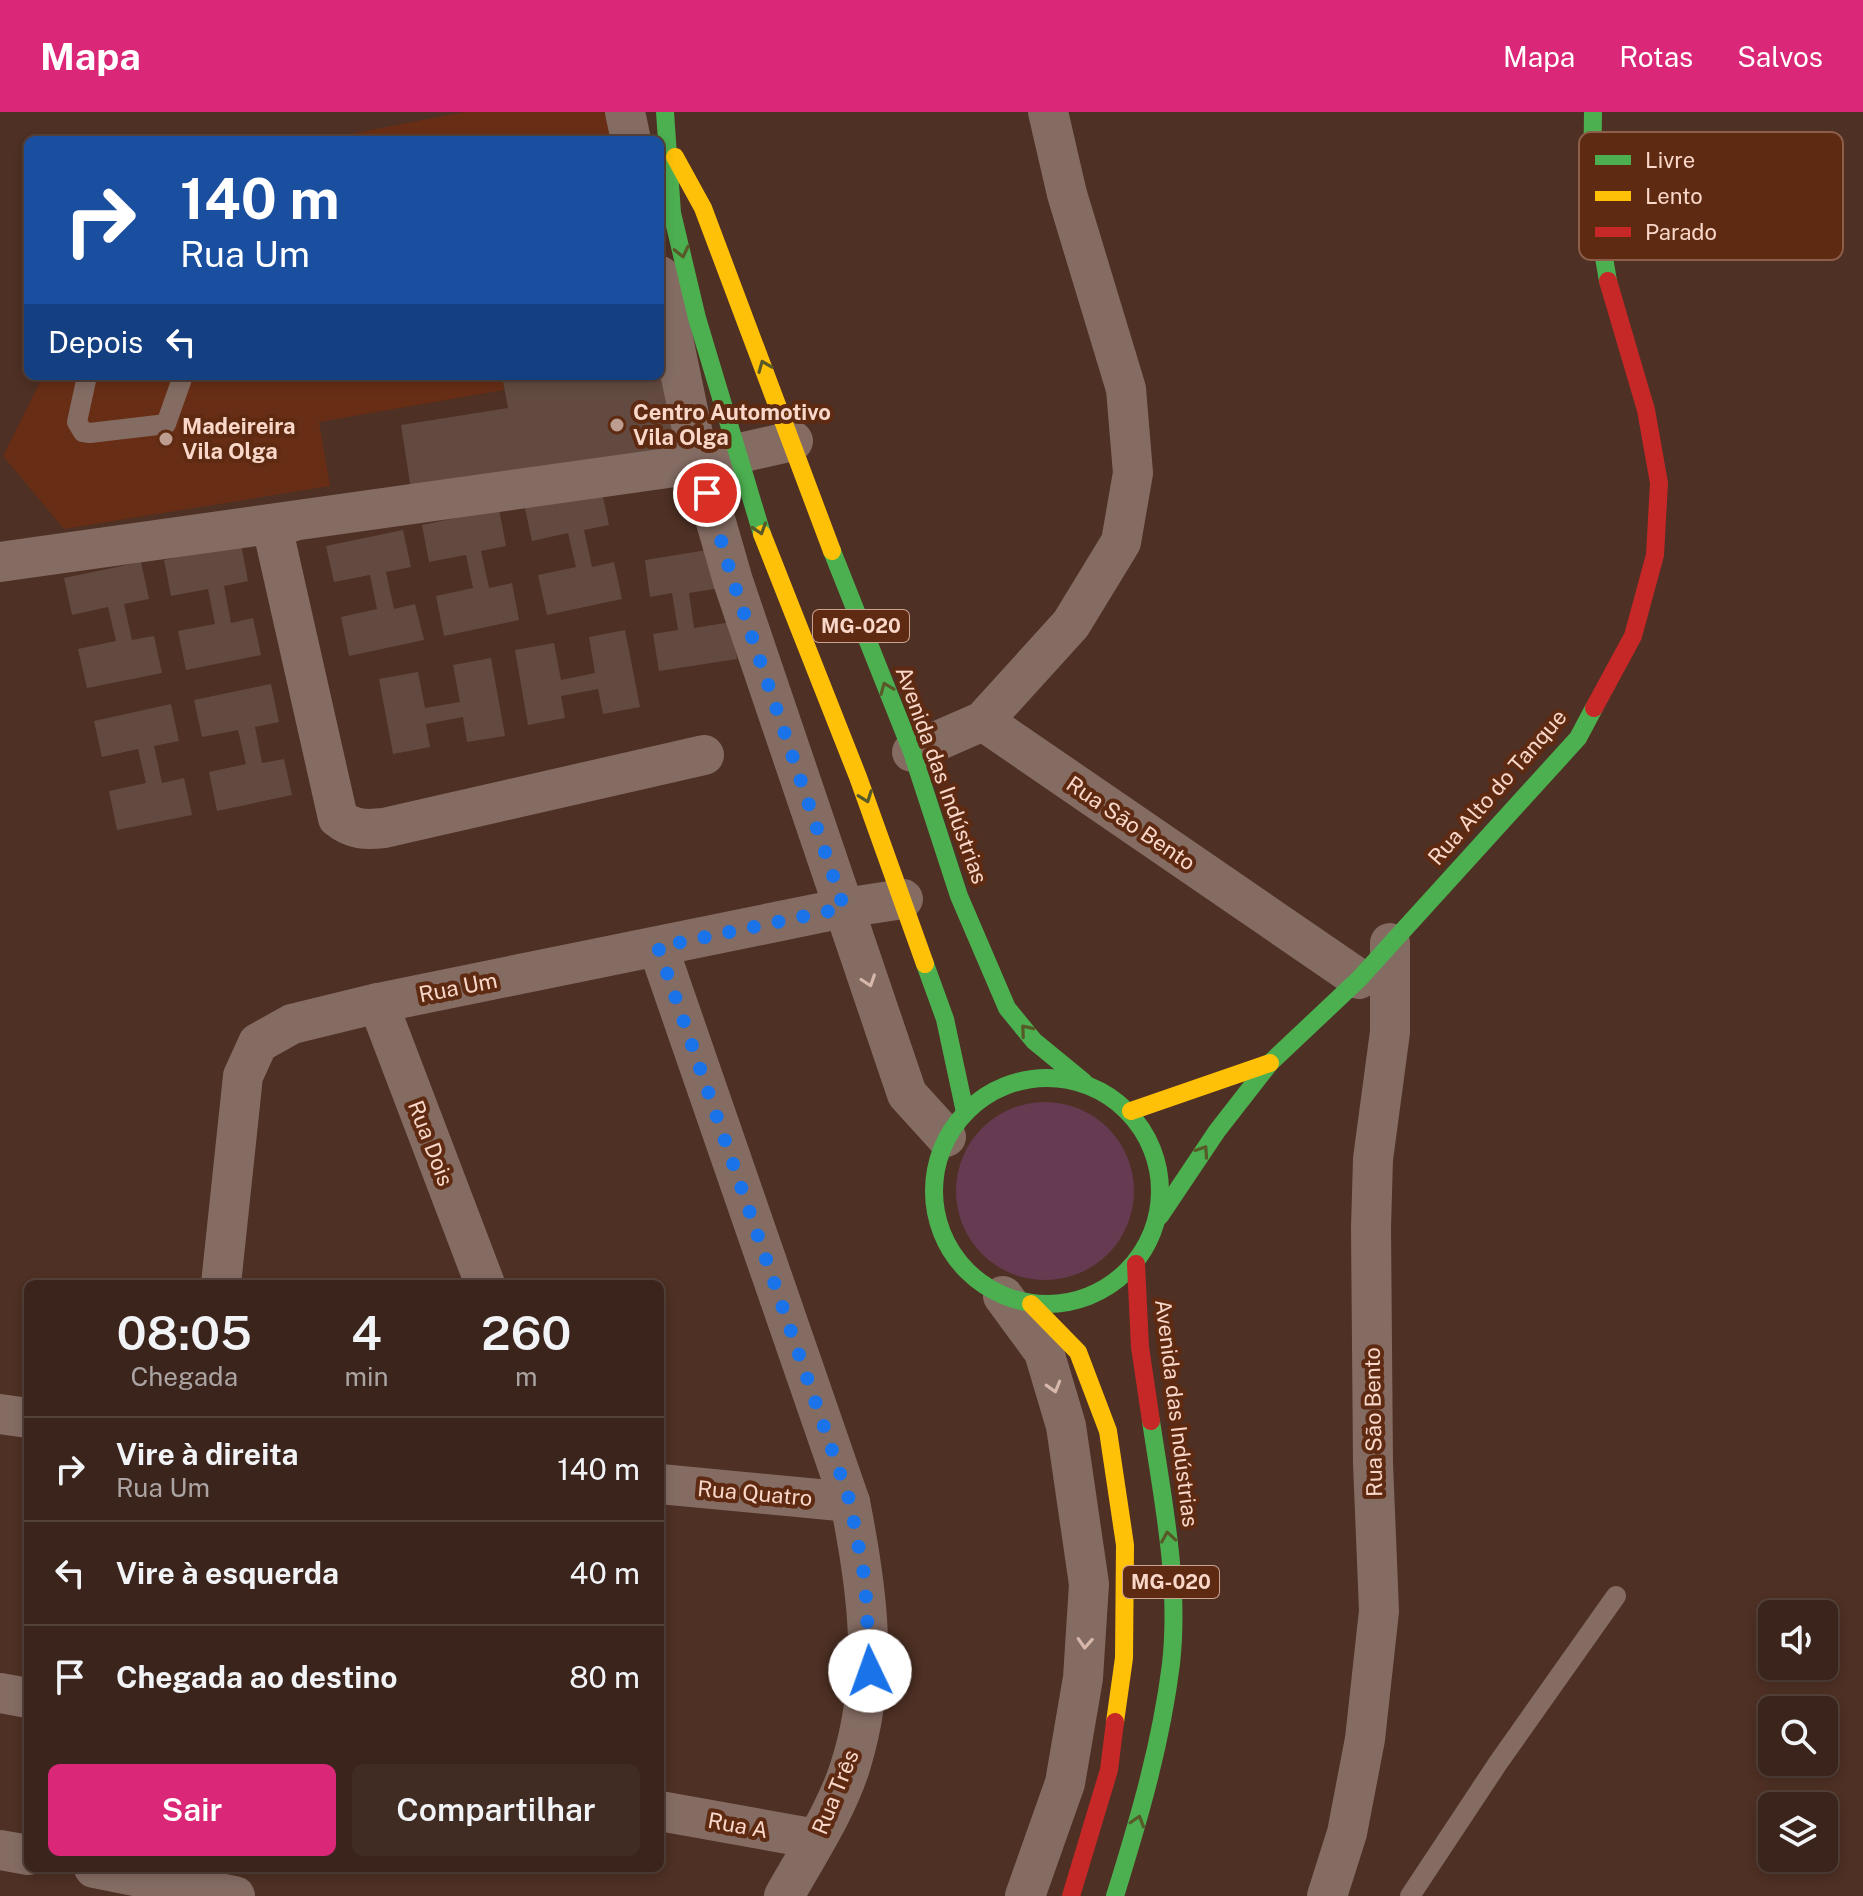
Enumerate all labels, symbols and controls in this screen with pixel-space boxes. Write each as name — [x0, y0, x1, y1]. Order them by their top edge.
text: Mapa — [40, 34, 141, 79]
text: Mapa — [1503, 40, 1575, 73]
text: Rotas — [1619, 40, 1693, 73]
text: Salvos — [1737, 40, 1823, 73]
legend — [1579, 132, 1843, 260]
text: Livre — [1645, 147, 1695, 173]
text: 140 m — [180, 166, 340, 232]
icon: right — [48, 168, 152, 272]
text: Lento — [1645, 183, 1703, 209]
text: Parado — [1645, 219, 1717, 245]
text: Rua Um — [180, 233, 310, 275]
one-way arrow — [672, 244, 689, 258]
icon: left — [159, 320, 203, 364]
text: Depois — [48, 324, 143, 360]
one-way arrow — [757, 360, 774, 374]
place label: Centro Automotivo Vila Olga — [633, 399, 831, 450]
place label: Madeireira Vila Olga — [182, 413, 296, 464]
marker: Centro Automotivo Vila Olga — [608, 416, 626, 434]
marker: Madeireira Vila Olga — [157, 430, 175, 448]
pin — [673, 459, 741, 527]
icon: arrive — [685, 471, 729, 515]
one-way arrow — [751, 521, 767, 535]
road number: MG-020 — [813, 610, 909, 642]
street label: Avenida das Indústrias — [891, 663, 993, 887]
one-way arrow — [879, 682, 896, 696]
street label: Rua Alto do Tanque — [1422, 704, 1572, 870]
street label: Rua São Bento — [1062, 770, 1200, 876]
one-way arrow — [856, 789, 872, 803]
street label: Rua Um — [417, 967, 499, 1007]
one-way arrow — [859, 974, 875, 988]
one-way arrow — [1021, 1025, 1036, 1040]
street label: Rua Dois — [403, 1097, 459, 1189]
one-way arrow — [1194, 1146, 1209, 1160]
street label: Avenida das Indústrias — [1150, 1298, 1204, 1528]
text: 08:05 — [116, 1304, 252, 1361]
text: 4 — [351, 1304, 382, 1361]
text: 260 — [481, 1304, 572, 1361]
street label: Rua São Bento — [1359, 1347, 1387, 1497]
text: Chegada — [130, 1361, 238, 1392]
text: min — [344, 1361, 389, 1392]
text: m — [515, 1361, 538, 1392]
one-way arrow — [1045, 1379, 1061, 1393]
text: Vire à direita — [116, 1436, 299, 1472]
icon: right — [48, 1447, 92, 1491]
text: 140 m — [557, 1451, 640, 1487]
text: Rua Um — [116, 1472, 210, 1503]
street label: Rua Quatro — [696, 1475, 814, 1511]
one-way arrow — [1160, 1530, 1177, 1544]
icon: left — [48, 1551, 92, 1595]
text: Vire à esquerda — [116, 1555, 339, 1591]
text: 40 m — [570, 1555, 640, 1591]
road number: MG-020 — [1123, 1566, 1219, 1598]
map controls — [1758, 1600, 1838, 1872]
button: sound — [1758, 1600, 1838, 1680]
position arrow — [828, 1629, 912, 1713]
one-way arrow — [1077, 1637, 1094, 1650]
icon: arrive — [48, 1655, 92, 1699]
text: Chegada ao destino — [116, 1659, 397, 1695]
text: 80 m — [569, 1659, 640, 1695]
button: search — [1758, 1696, 1838, 1776]
street label: Rua Três — [806, 1746, 864, 1838]
button: Sair — [48, 1764, 336, 1856]
button: Compartilhar — [352, 1764, 640, 1856]
button: layers — [1758, 1792, 1838, 1872]
street label: Rua A — [706, 1807, 770, 1843]
one-way arrow — [1129, 1815, 1145, 1829]

